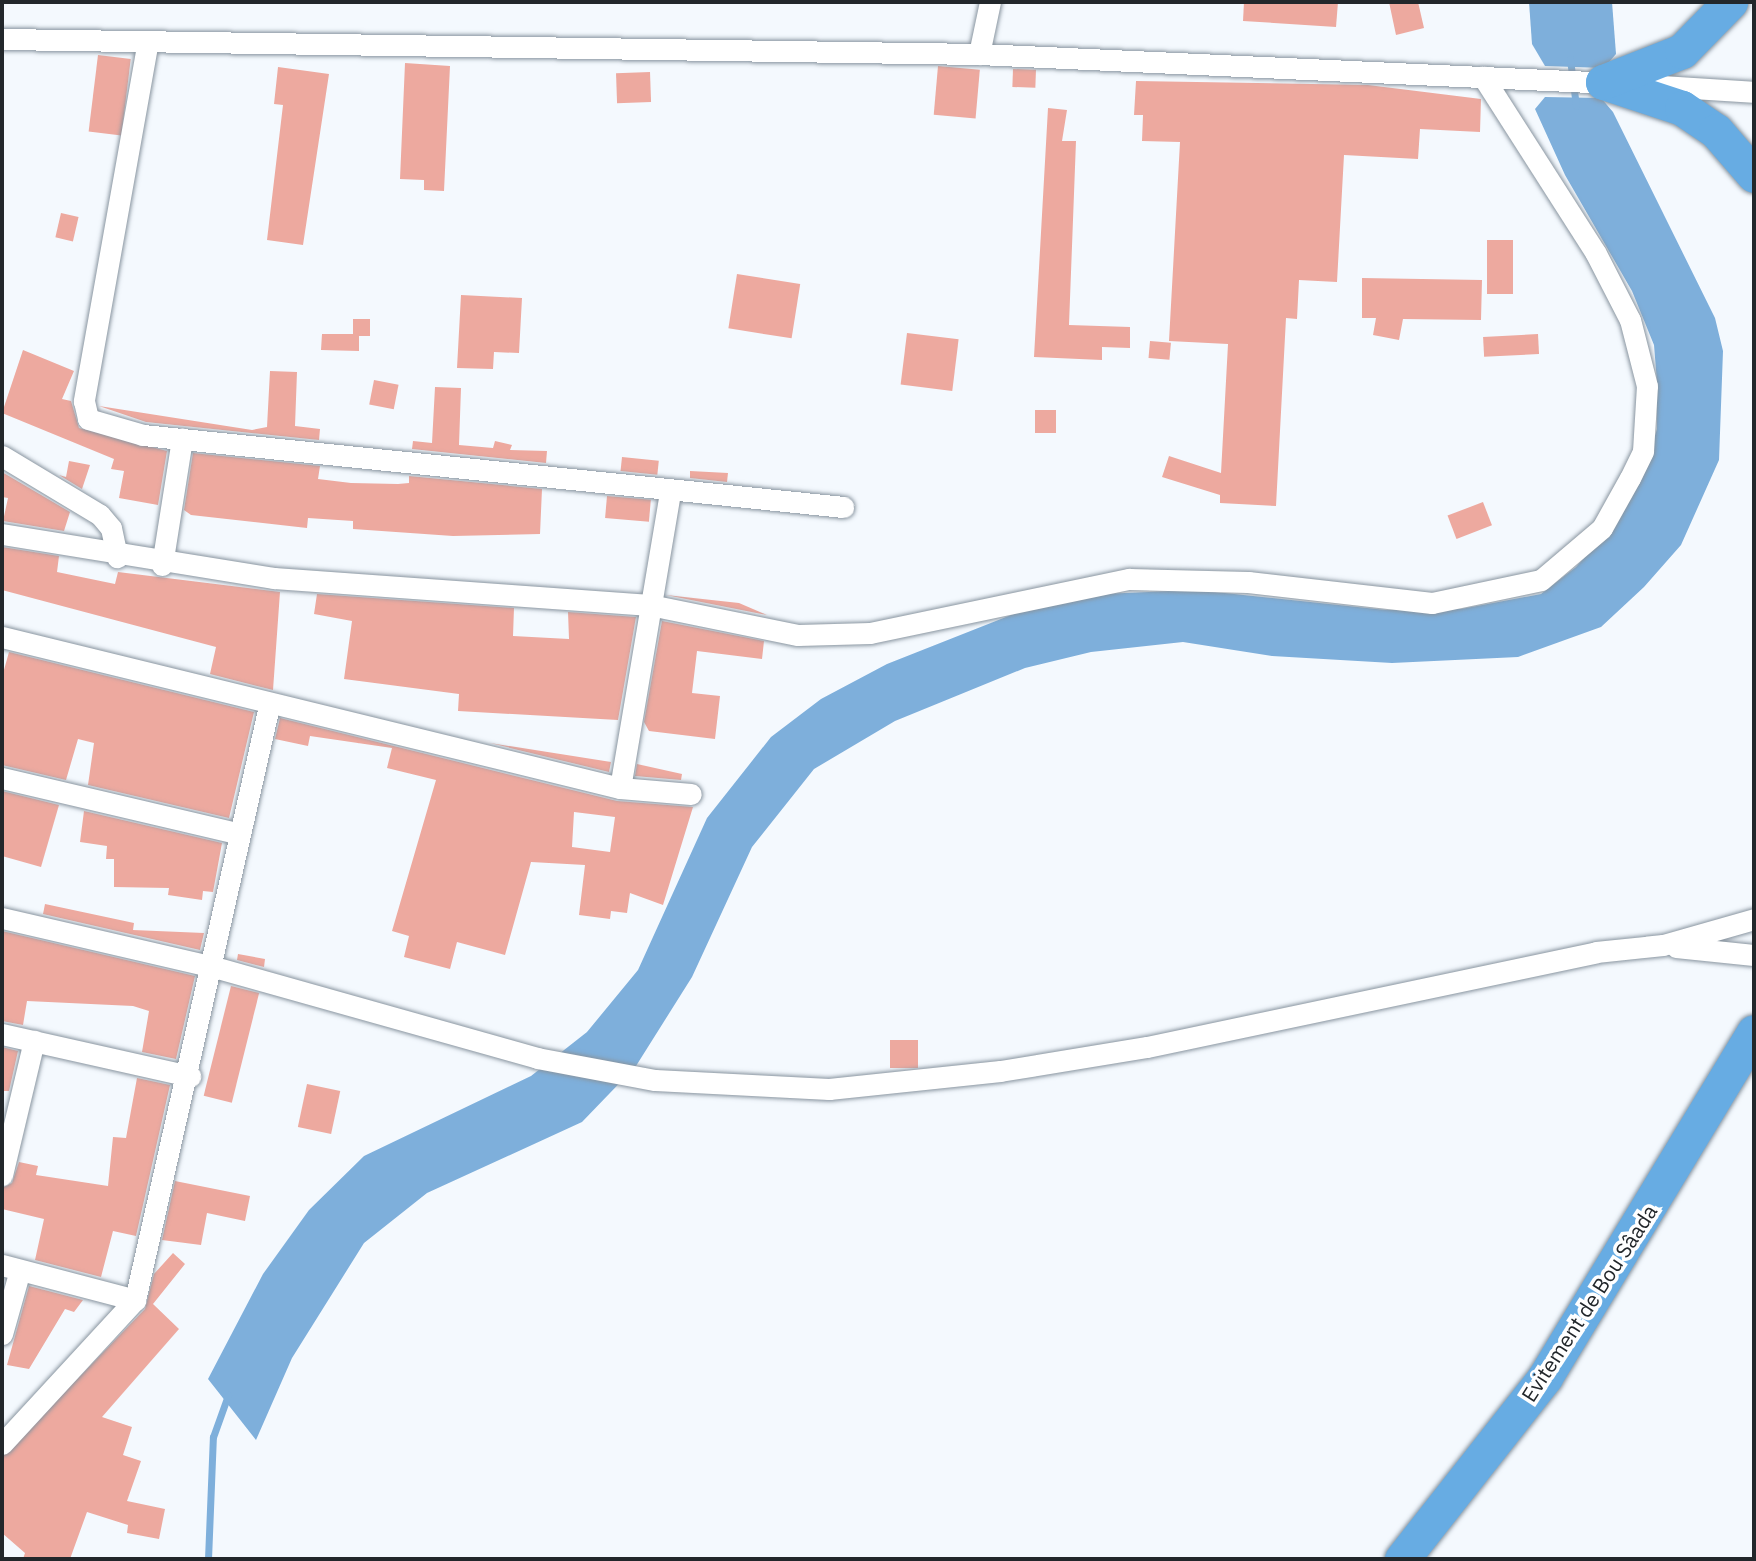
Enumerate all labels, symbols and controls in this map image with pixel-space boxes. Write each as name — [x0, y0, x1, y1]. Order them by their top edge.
street label: Evitement de Bou Sâada — [1516, 1200, 1662, 1406]

